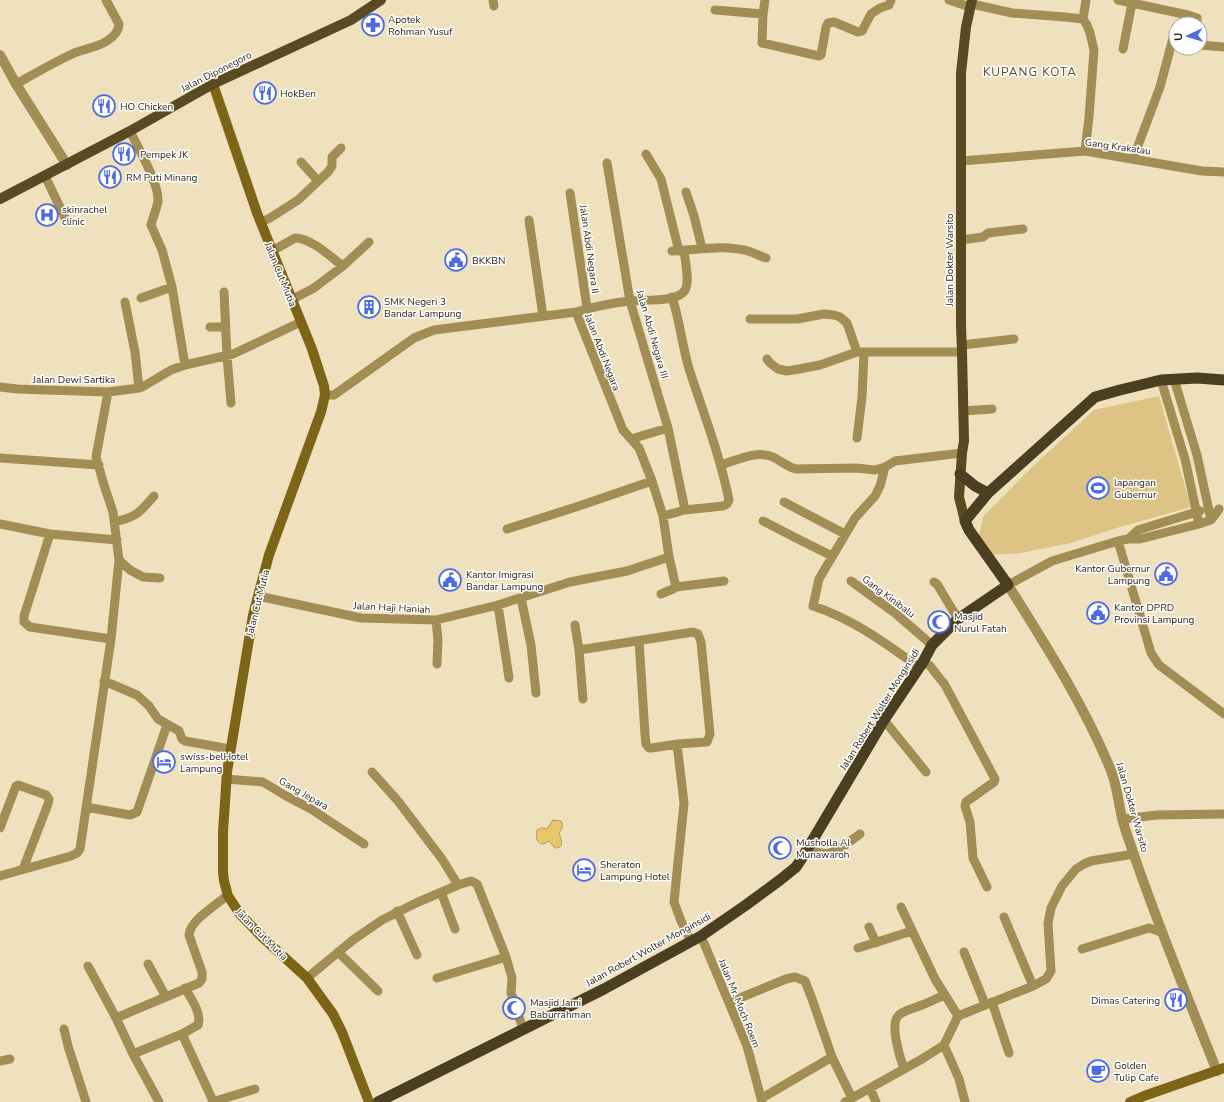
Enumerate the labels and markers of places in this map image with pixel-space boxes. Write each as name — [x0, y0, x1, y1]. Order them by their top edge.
pharmacy icon: Apotek Rohman Yusuf — [360, 12, 386, 38]
place label: Apotek Rohman Yusuf — [388, 13, 453, 39]
restaurant icon: HokBen — [252, 80, 278, 106]
place label: HokBen — [280, 87, 316, 101]
restaurant icon: HO Chicken — [91, 93, 117, 119]
place label: HO Chicken — [120, 100, 173, 114]
restaurant icon: Pempek JK — [111, 141, 137, 167]
place label: Pempek JK — [140, 148, 189, 162]
restaurant icon: RM Puti Minang — [97, 164, 123, 190]
place label: RM Puti Minang — [126, 171, 198, 185]
hospital icon: skinrachel clinic — [34, 202, 60, 228]
place label: skinrachel clinic — [62, 203, 107, 229]
public building icon: BKKBN — [443, 247, 469, 273]
place label: BKKBN — [472, 254, 505, 268]
building icon: SMK Negeri 3 Bandar Lampung — [356, 294, 382, 320]
place label: SMK Negeri 3 Bandar Lampung — [384, 295, 461, 321]
sports icon: lapangan Gubernur — [1085, 475, 1111, 501]
place label: lapangan Gubernur — [1114, 476, 1157, 502]
public building icon: Kantor Gubernur Lampung — [1153, 561, 1179, 587]
place label: Kantor Gubernur Lampung — [1075, 562, 1150, 588]
public building icon: Kantor Imigrasi Bandar Lampung — [437, 567, 463, 593]
place label: Kantor Imigrasi Bandar Lampung — [466, 568, 543, 594]
public building icon: Kantor DPRD Provinsi Lampung — [1085, 600, 1111, 626]
place label: Kantor DPRD Provinsi Lampung — [1114, 601, 1194, 627]
mosque icon: Masjid Nurul Fatah — [926, 609, 952, 635]
place label: Masjid Nurul Fatah — [954, 610, 1007, 636]
hotel icon: swiss-belHotel Lampung — [151, 749, 177, 775]
place label: swiss-belHotel Lampung — [180, 750, 248, 776]
mosque icon: Musholla Al Munawaroh — [767, 835, 793, 861]
place label: Musholla Al Munawaroh — [796, 836, 850, 862]
hotel icon: Sheraton Lampung Hotel — [571, 857, 597, 883]
place label: Sheraton Lampung Hotel — [600, 858, 670, 884]
restaurant icon: Dimas Catering — [1163, 987, 1189, 1013]
place label: Dimas Catering — [1091, 994, 1160, 1008]
mosque icon: Masjid Jami Baburrahman — [501, 995, 527, 1021]
place label: Masjid Jami Baburrahman — [530, 996, 591, 1022]
cafe icon: Golden Tulip Cafe — [1085, 1058, 1111, 1084]
place label: Golden Tulip Cafe — [1114, 1059, 1159, 1085]

